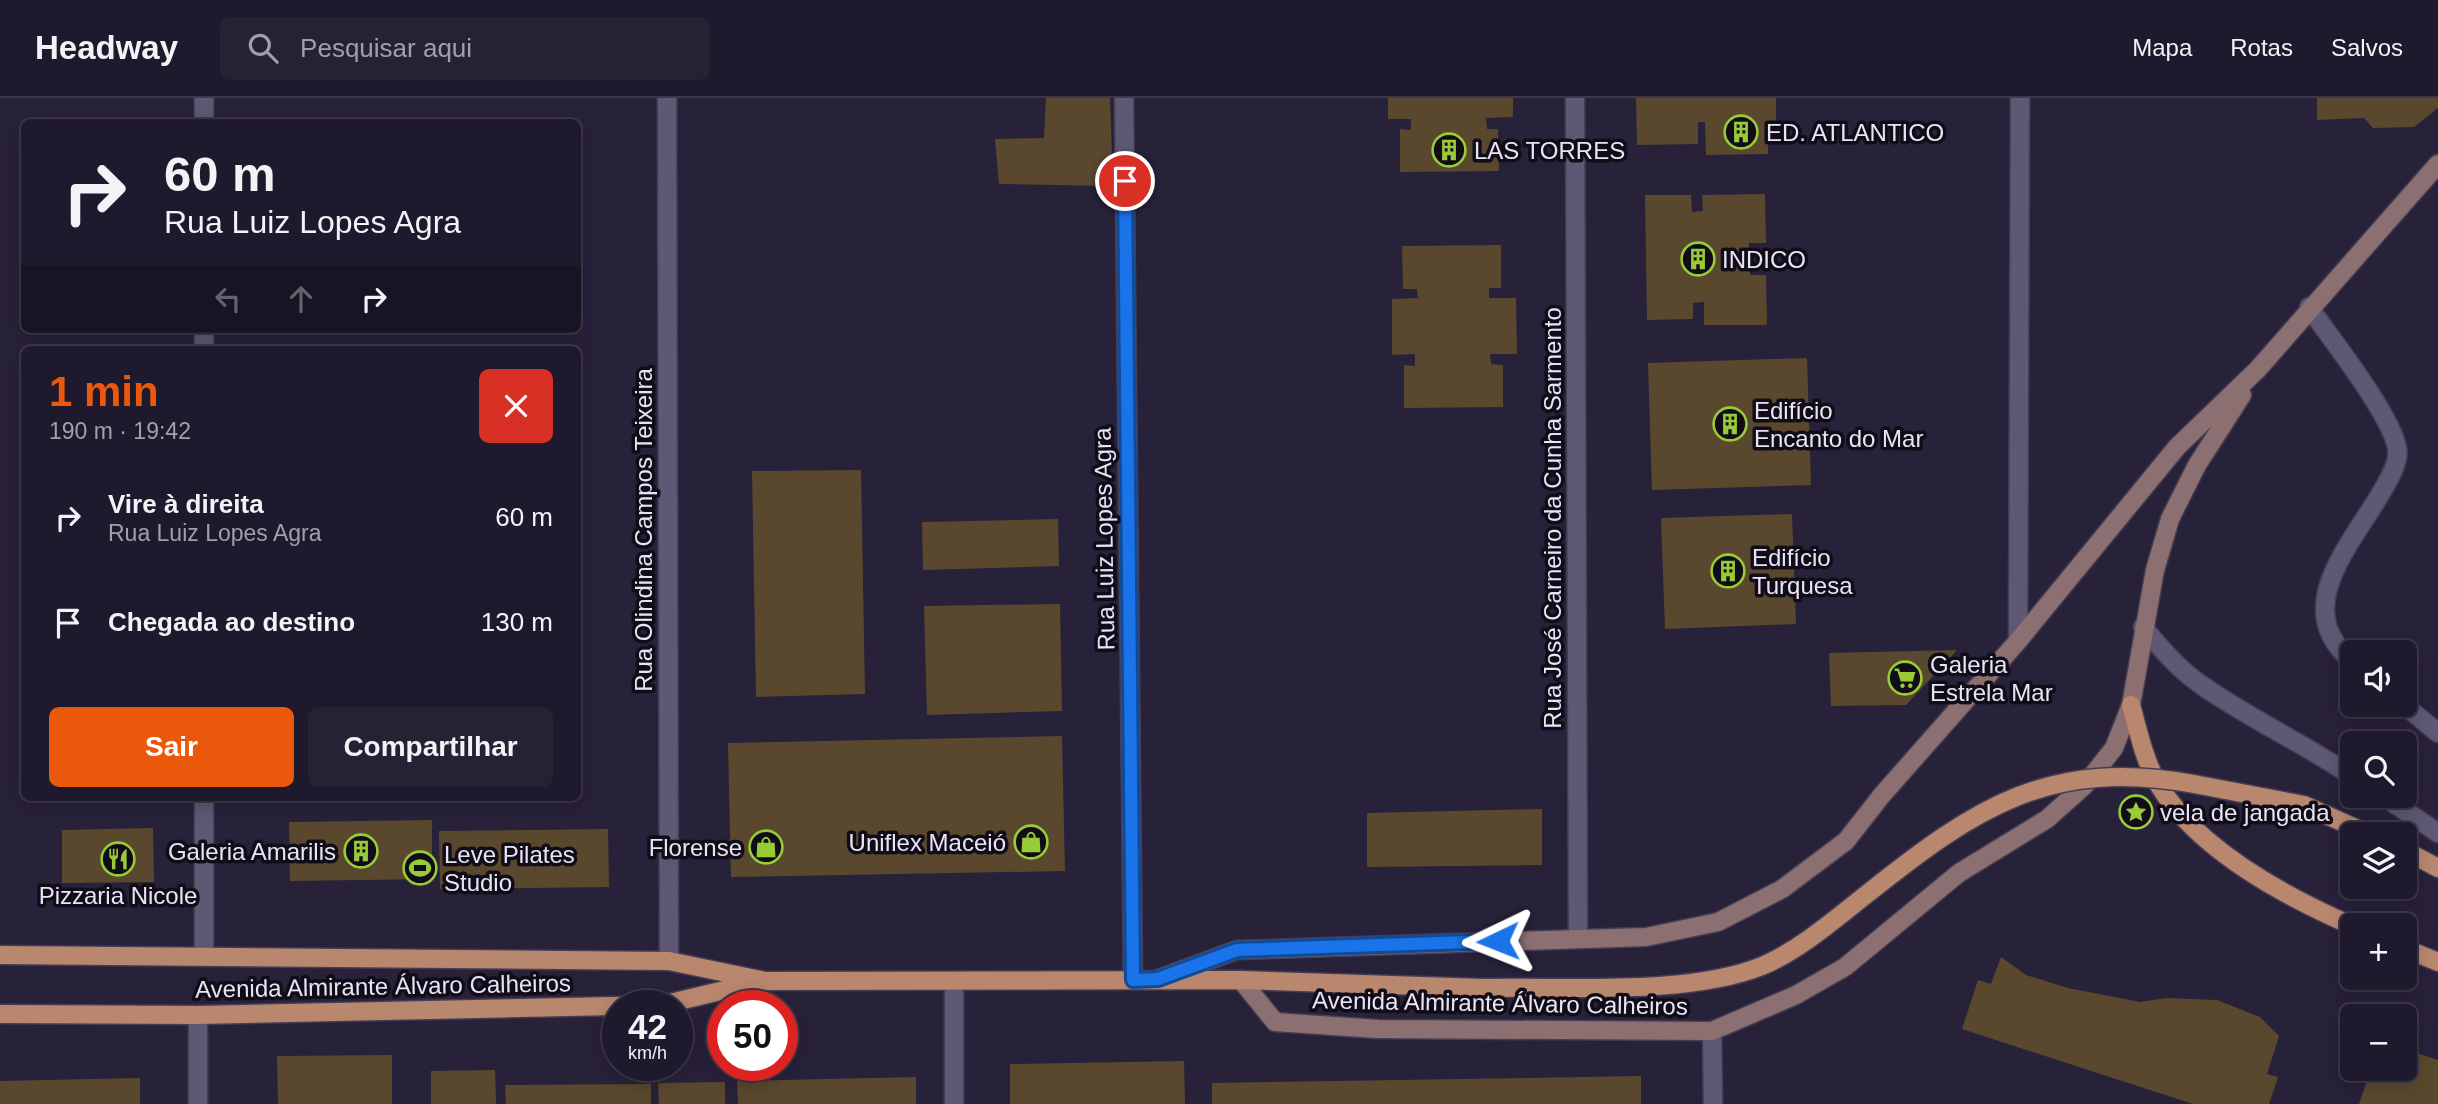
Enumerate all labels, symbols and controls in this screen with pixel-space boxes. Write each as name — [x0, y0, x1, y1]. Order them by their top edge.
search box — [220, 17, 710, 80]
text: Headway — [35, 29, 178, 66]
icon: search — [244, 29, 282, 67]
text: Pesquisar aqui — [300, 33, 472, 63]
text: Mapa — [2132, 34, 2192, 61]
text: Rotas — [2230, 34, 2293, 61]
text: Salvos — [2331, 34, 2403, 61]
building icon: ED. ATLANTICO — [1722, 113, 1760, 151]
place label: ED. ATLANTICO — [1766, 119, 1944, 146]
building icon: LAS TORRES — [1430, 131, 1468, 169]
place label: LAS TORRES — [1474, 137, 1625, 164]
icon: right — [49, 147, 140, 238]
text: 60 m — [164, 147, 276, 201]
pin — [1095, 151, 1155, 211]
icon: arrive — [1106, 162, 1144, 200]
text: Rua Luiz Lopes Agra — [164, 204, 461, 240]
building icon: INDICO — [1679, 240, 1717, 278]
place label: INDICO — [1722, 246, 1806, 273]
icon: left — [209, 280, 247, 318]
icon: ahead — [282, 280, 320, 318]
icon: right — [355, 280, 393, 318]
street label: Rua José Carneiro da Cunha Sarmento — [1539, 307, 1566, 729]
street label: Rua Olindina Campos Teixeira — [630, 367, 657, 692]
text: 1 min — [49, 368, 159, 415]
button: close — [479, 369, 553, 443]
place label: Edifício Encanto do Mar — [1754, 397, 1923, 452]
building icon: Edifício Encanto do Mar — [1711, 405, 1749, 443]
text: 190 m · 19:42 — [49, 418, 191, 444]
street label: Rua Luiz Lopes Agra — [1089, 427, 1119, 651]
text: Vire à direita — [108, 489, 264, 519]
icon: right — [49, 499, 87, 537]
text: 60 m — [495, 502, 553, 532]
text: Rua Luiz Lopes Agra — [108, 520, 322, 546]
place label: Edifício Turquesa — [1752, 544, 1853, 599]
building icon: Edifício Turquesa — [1709, 552, 1747, 590]
icon: arrive — [49, 604, 87, 642]
text: Chegada ao destino — [108, 607, 355, 637]
text: 130 m — [481, 607, 553, 637]
map controls — [2340, 640, 2417, 1081]
button: sound — [2340, 640, 2417, 717]
place label: Galeria Estrela Mar — [1930, 651, 2053, 706]
supermarket icon: Galeria Estrela Mar — [1886, 659, 1924, 697]
button: Sair — [49, 707, 294, 787]
button: Compartilhar — [308, 707, 553, 787]
button: search — [2340, 731, 2417, 808]
place icon: vela de jangada — [2117, 793, 2155, 831]
place label: vela de jangada — [2160, 799, 2330, 826]
button: layers — [2340, 822, 2417, 899]
shop icon: Uniflex Maceió — [1012, 823, 1050, 861]
shop icon: Florense — [747, 828, 785, 866]
place label: Uniflex Maceió — [849, 829, 1006, 856]
building icon: Galeria Amarilis — [342, 832, 380, 870]
place label: Florense — [649, 834, 742, 861]
place label: Galeria Amarilis — [168, 838, 336, 865]
restaurant icon: Pizzaria Nicole — [99, 840, 137, 878]
place label: Leve Pilates Studio — [444, 841, 575, 896]
sports icon: Leve Pilates Studio — [401, 849, 439, 887]
place label: Pizzaria Nicole — [39, 882, 197, 909]
position arrow — [1461, 904, 1535, 978]
button: + — [2340, 913, 2417, 990]
street label: Avenida Almirante Álvaro Calheiros — [195, 969, 571, 1003]
street label: Avenida Almirante Álvaro Calheiros — [1312, 986, 1688, 1020]
speed limit sign: 50 — [707, 990, 798, 1081]
button: − — [2340, 1004, 2417, 1081]
text: 42 — [628, 1007, 667, 1046]
text: km/h — [628, 1043, 667, 1063]

